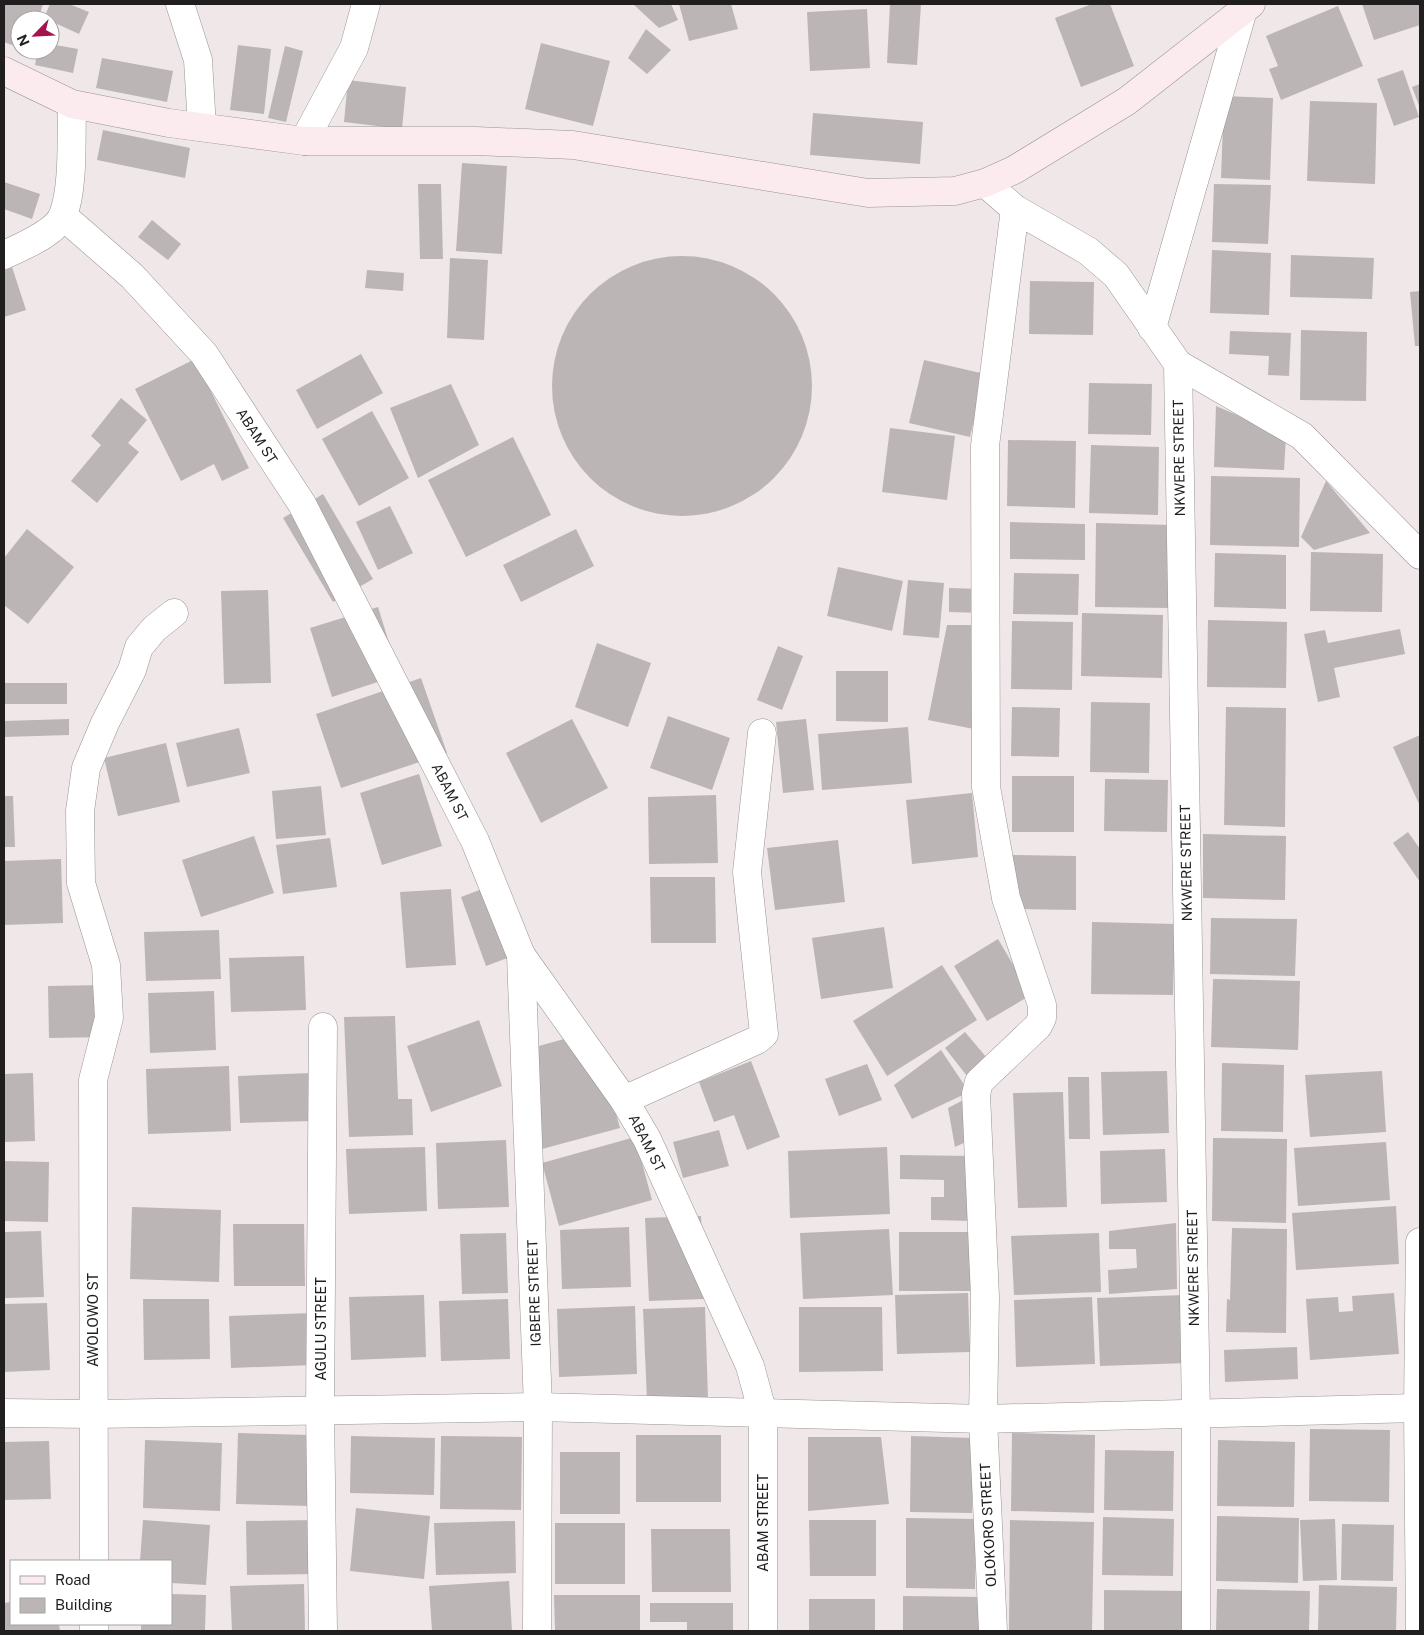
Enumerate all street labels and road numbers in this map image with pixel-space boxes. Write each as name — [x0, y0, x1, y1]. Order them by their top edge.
street label: NKWERE STREET — [1170, 399, 1188, 517]
street label: ABAM ST — [233, 405, 281, 467]
street label: ABAM ST — [429, 761, 471, 823]
street label: NKWERE STREET — [1177, 804, 1195, 922]
street label: ABAM ST — [626, 1112, 668, 1174]
street label: NKWERE STREET — [1184, 1209, 1202, 1327]
street label: IGBERE STREET — [524, 1239, 544, 1347]
street label: AWOLOWO ST — [85, 1273, 101, 1367]
street label: AGULU STREET — [313, 1277, 329, 1381]
street label: OLOKORO STREET — [977, 1463, 999, 1587]
street label: ABAM STREET — [755, 1474, 771, 1572]

